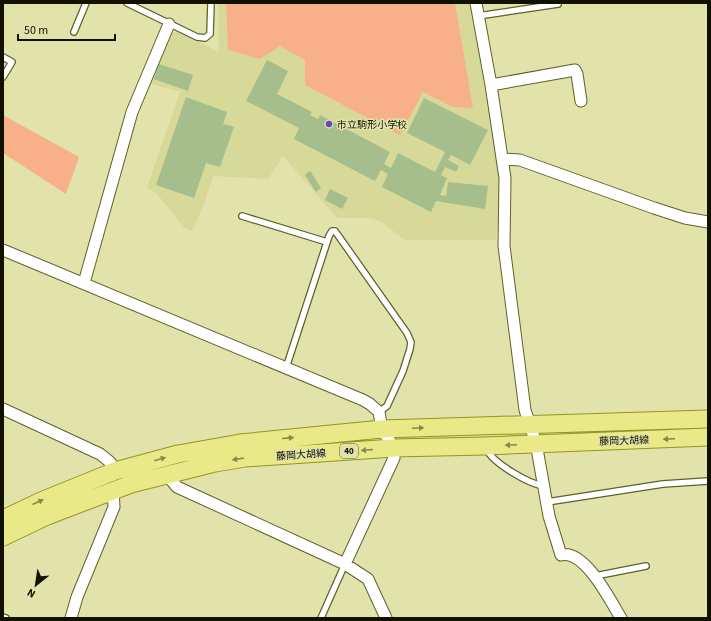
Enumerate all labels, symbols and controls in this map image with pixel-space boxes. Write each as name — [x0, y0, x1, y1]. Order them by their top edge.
scale bar — [18, 16, 115, 42]
text: 50 m — [24, 22, 48, 39]
place label: 市立駒形小学校 — [337, 118, 407, 132]
marker: 市立駒形小学校 — [324, 119, 334, 129]
one-way arrow — [412, 425, 425, 431]
street label: 藤岡大胡線 — [599, 433, 649, 449]
one-way arrow — [282, 435, 294, 441]
one-way arrow — [662, 436, 675, 442]
one-way arrow — [504, 442, 517, 448]
road number: 40 — [340, 444, 358, 458]
street label: 藤岡大胡線 — [276, 446, 326, 464]
one-way arrow — [361, 446, 373, 453]
one-way arrow — [154, 455, 167, 461]
one-way arrow — [232, 456, 244, 462]
one-way arrow — [32, 499, 44, 505]
north arrow — [16, 565, 56, 605]
text: N — [24, 585, 38, 602]

